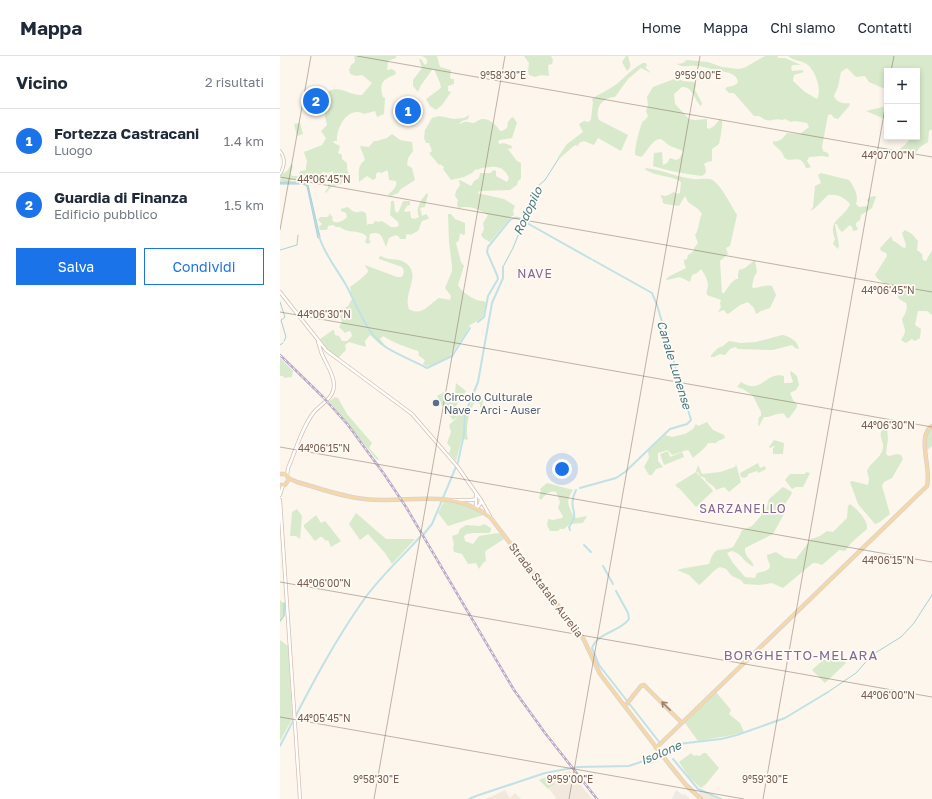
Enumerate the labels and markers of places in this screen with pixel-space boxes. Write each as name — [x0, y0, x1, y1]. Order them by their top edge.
pin: 2 — [303, 86, 329, 116]
pin: 1 — [395, 96, 421, 126]
place label: Circolo Culturale Nave - Arci - Auser — [444, 390, 542, 416]
marker: Circolo Culturale Nave - Arci - Auser — [431, 398, 441, 408]

